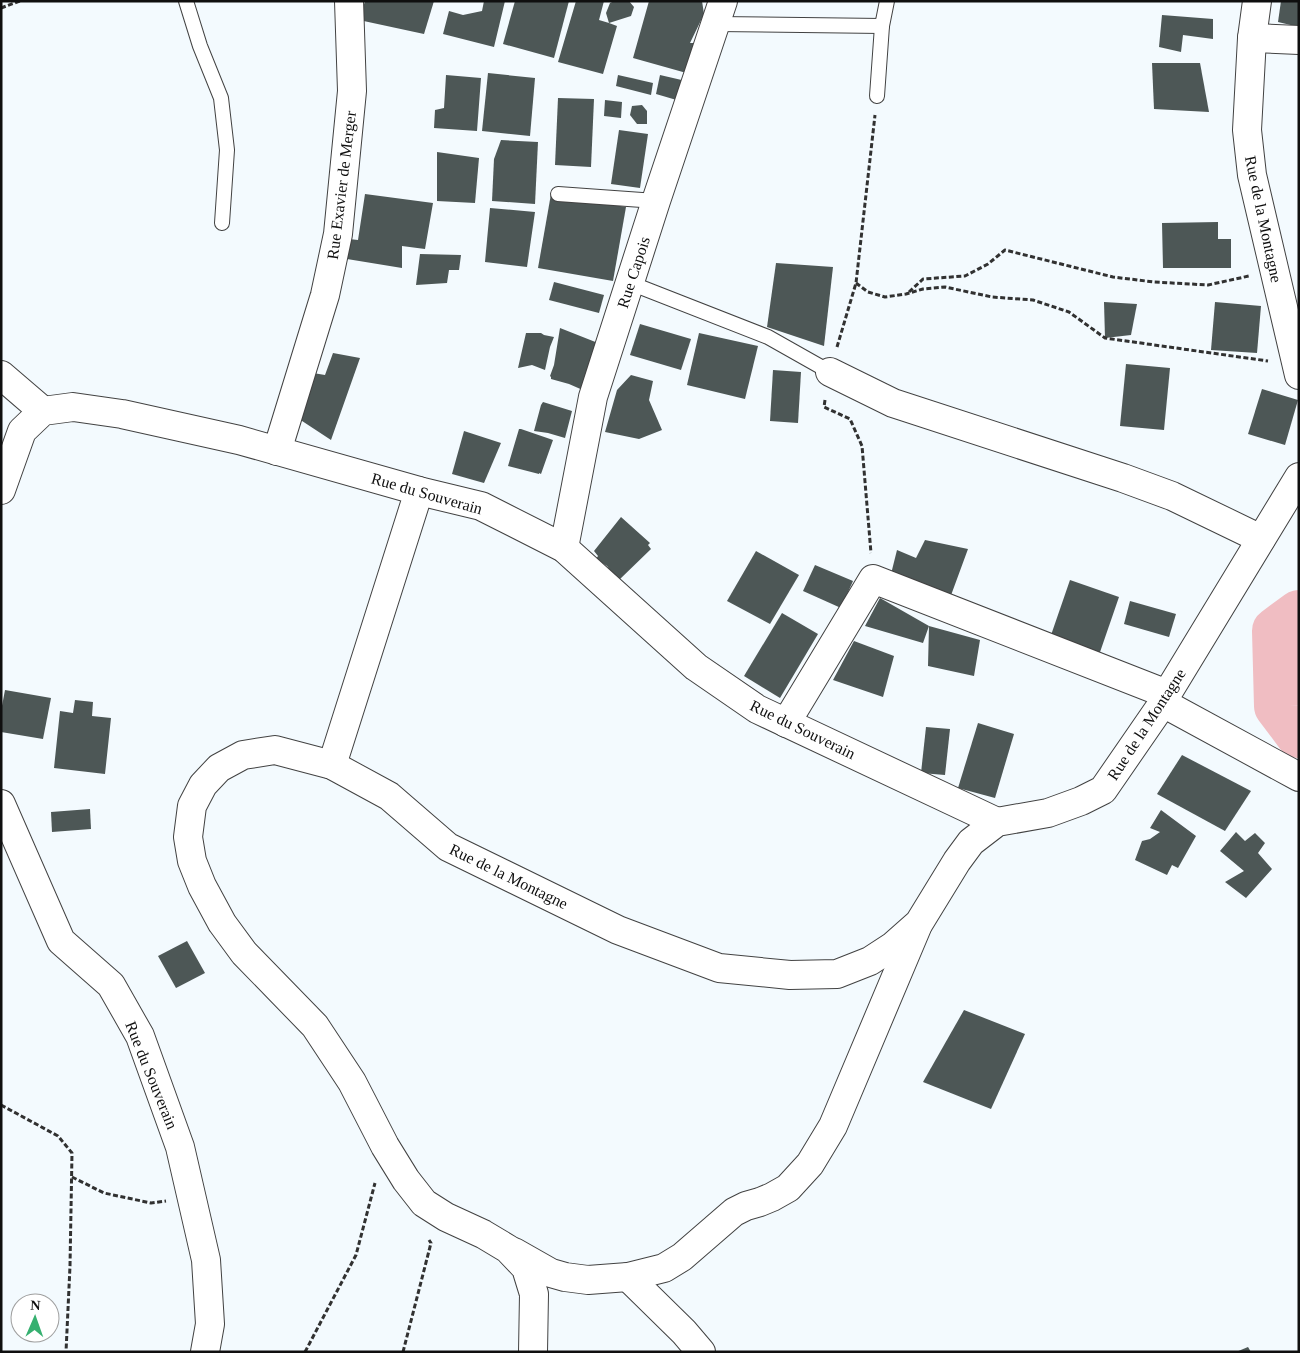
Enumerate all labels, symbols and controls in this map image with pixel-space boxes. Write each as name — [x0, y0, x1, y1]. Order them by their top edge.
street label: Rue Exavier de Merger — [324, 109, 360, 260]
street label: Rue de la Montagne — [1241, 154, 1285, 284]
street label: Rue Capois — [614, 234, 654, 310]
street label: Rue du Souverain — [369, 470, 484, 517]
street label: Rue de la Montagne — [1104, 665, 1190, 784]
street label: Rue du Souverain — [748, 697, 858, 762]
street label: Rue de la Montagne — [447, 840, 571, 913]
street label: Rue du Souverain — [122, 1019, 181, 1132]
north arrow — [10, 1293, 60, 1343]
text: N — [30, 1298, 41, 1313]

